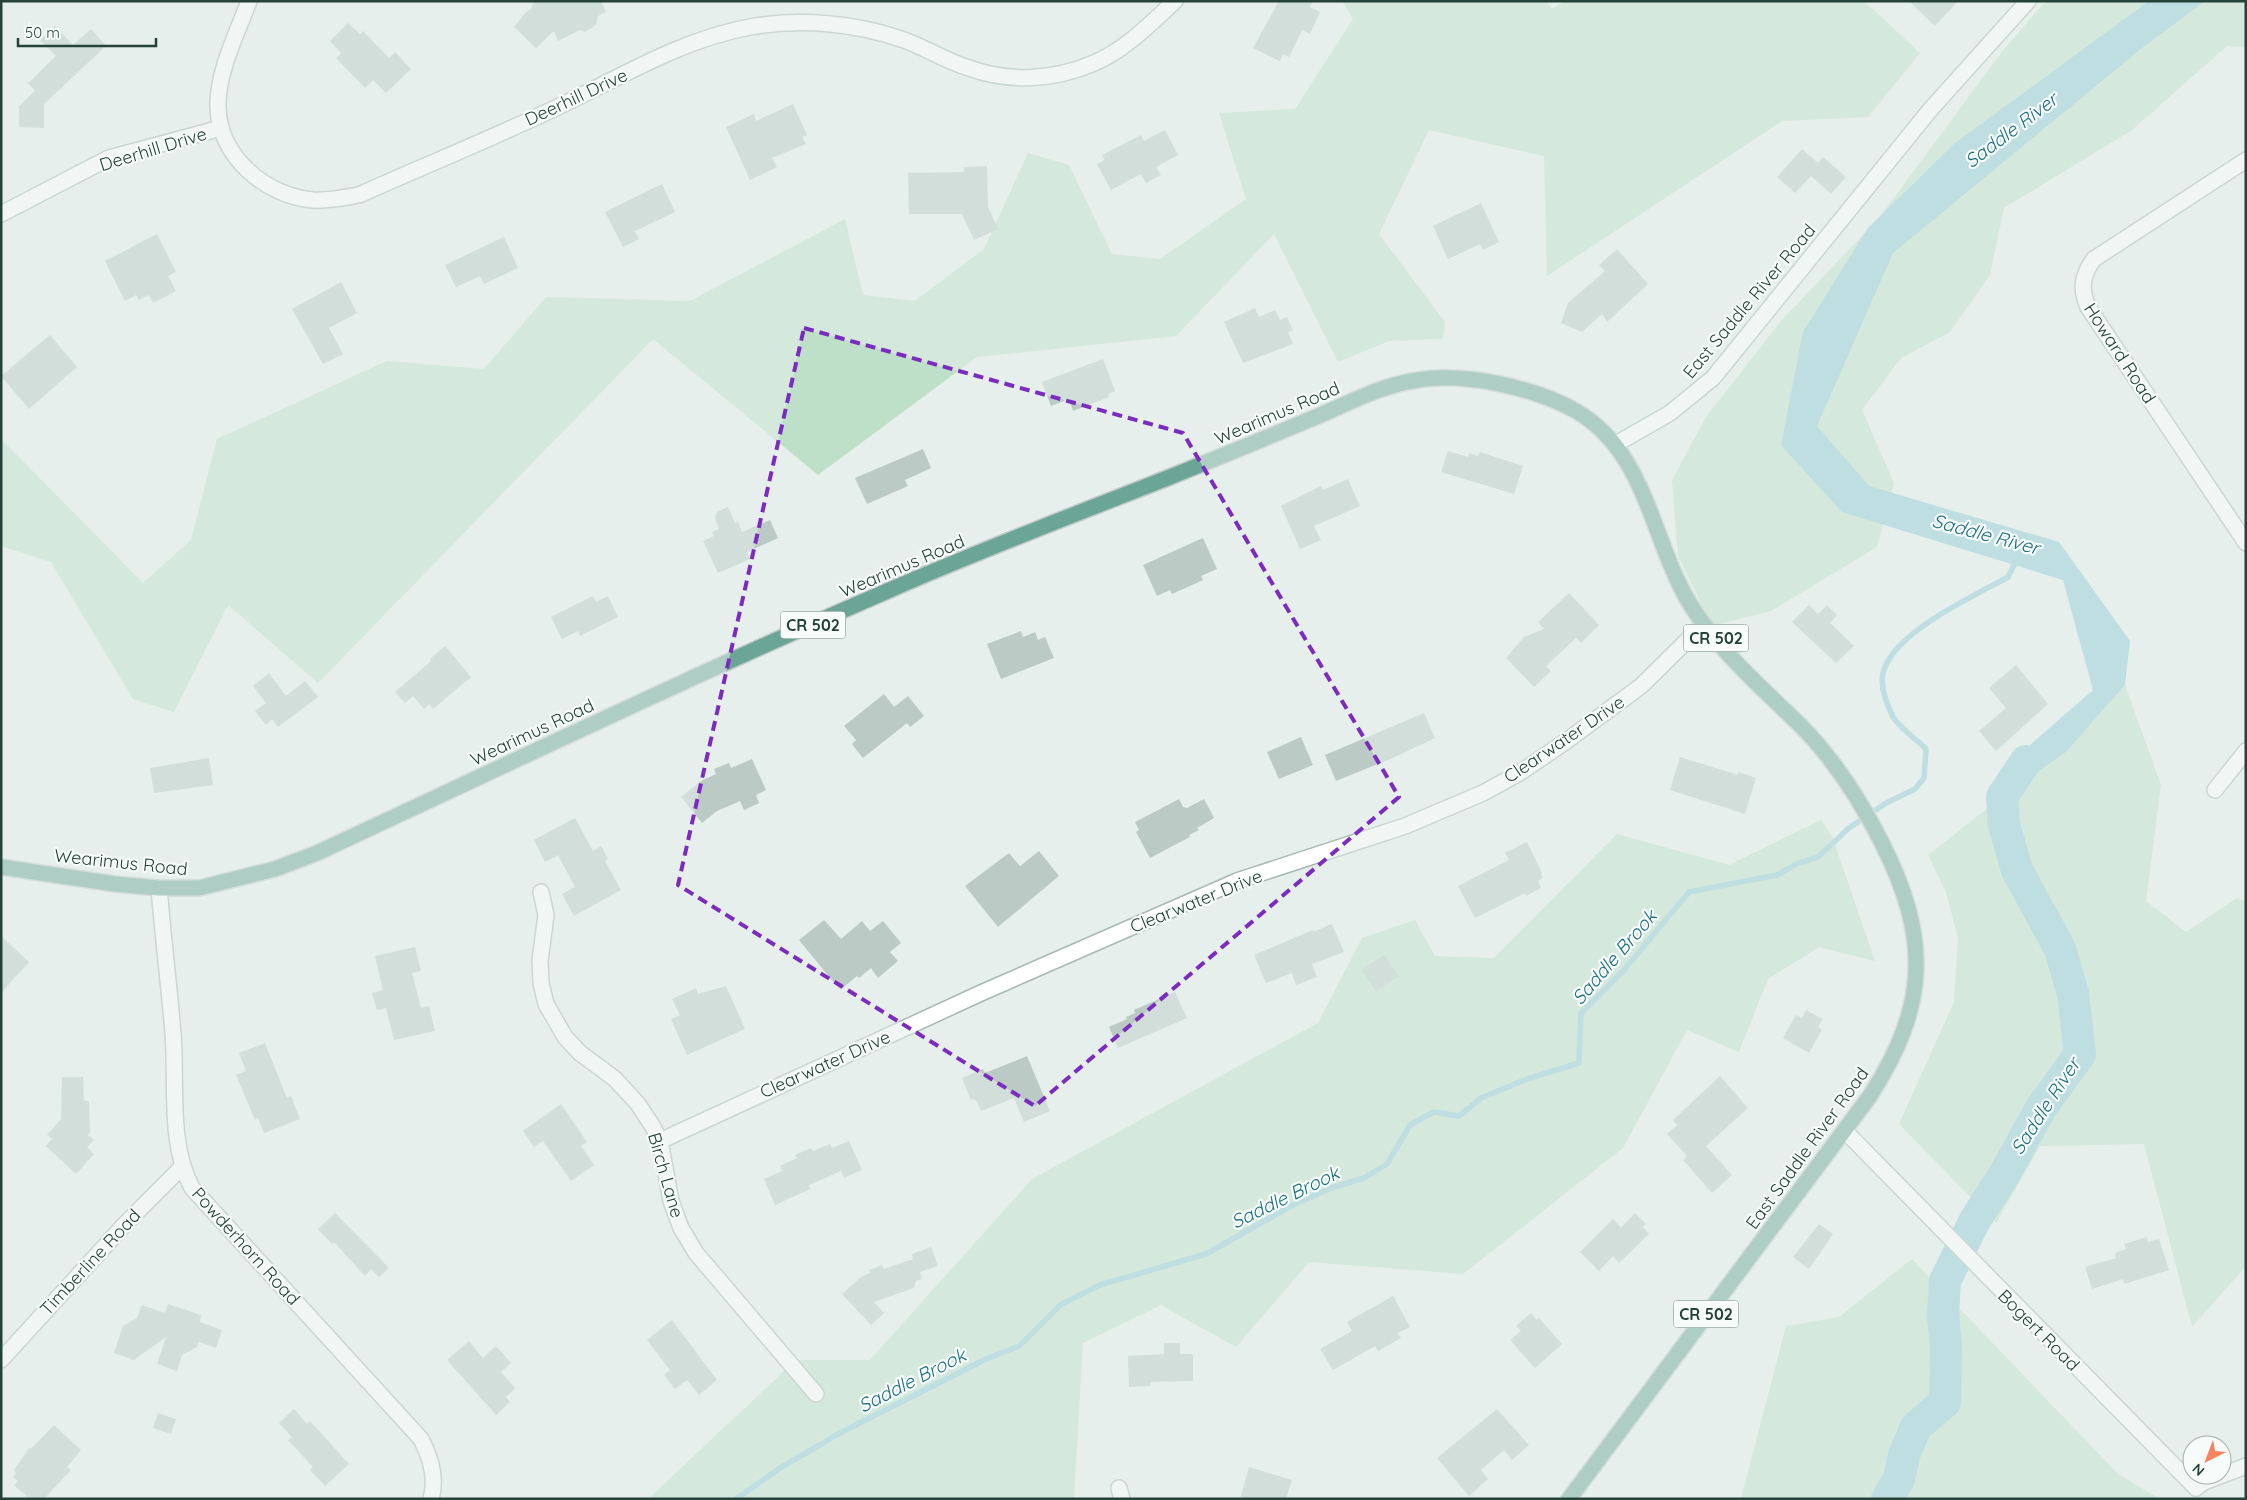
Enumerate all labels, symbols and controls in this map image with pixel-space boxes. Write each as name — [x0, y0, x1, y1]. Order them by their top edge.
scale bar — [18, 15, 155, 47]
text: 50 m — [25, 23, 60, 42]
street label: Deerhill Drive — [521, 63, 631, 131]
water label: Saddle River — [1960, 86, 2064, 173]
street label: Deerhill Drive — [97, 122, 209, 176]
street label: East Saddle River Road — [1678, 219, 1820, 383]
street label: Howard Road — [2079, 298, 2161, 408]
street label: Wearimus Road — [1211, 376, 1343, 450]
water label: Saddle River — [1930, 508, 2045, 561]
street label: Wearimus Road — [836, 529, 968, 603]
road number: CR 502 — [780, 612, 846, 638]
road number: CR 502 — [1684, 624, 1748, 651]
street label: Clearwater Drive — [1499, 690, 1629, 788]
street label: Wearimus Road — [467, 693, 597, 771]
street label: Wearimus Road — [53, 844, 189, 880]
street label: Clearwater Drive — [1127, 864, 1265, 938]
water label: Saddle Brook — [1566, 903, 1663, 1009]
street label: Clearwater Drive — [756, 1025, 894, 1103]
water label: Saddle River — [2005, 1051, 2087, 1159]
street label: East Saddle River Road — [1741, 1063, 1873, 1233]
street label: Birch Lane — [643, 1130, 689, 1220]
water label: Saddle Brook — [1227, 1160, 1345, 1234]
street label: Powderhorn Road — [187, 1182, 305, 1310]
street label: Timberline Road — [35, 1204, 145, 1320]
street label: Bogert Road — [1993, 1284, 2085, 1376]
road number: CR 502 — [1674, 1300, 1738, 1328]
water label: Saddle Brook — [854, 1342, 972, 1417]
north arrow — [2182, 1435, 2232, 1485]
text: N — [2188, 1460, 2208, 1480]

